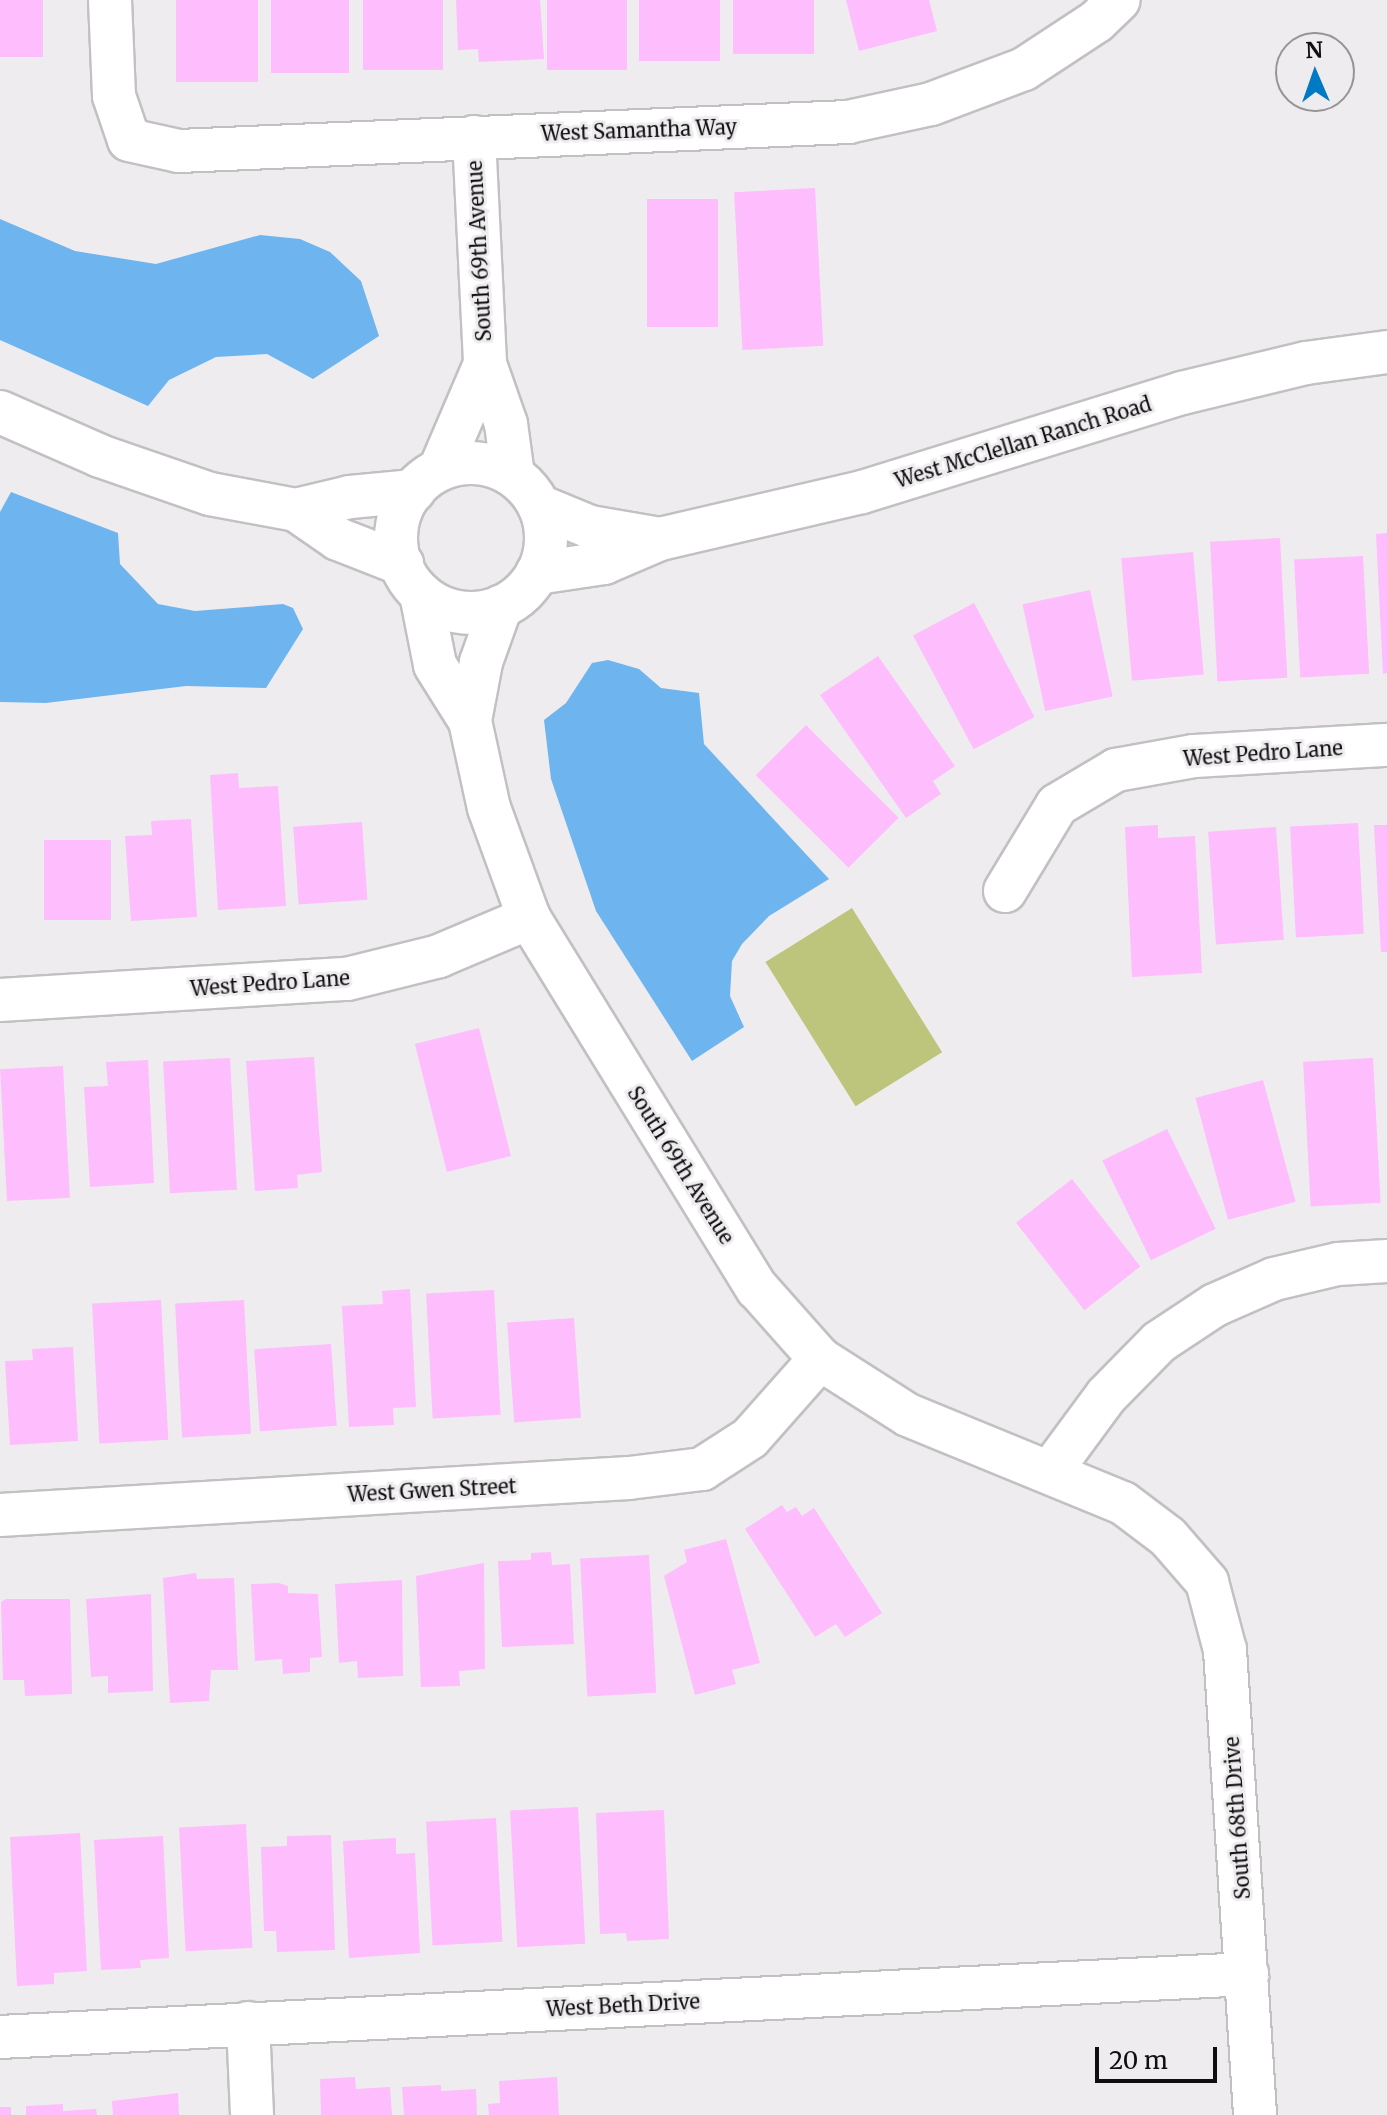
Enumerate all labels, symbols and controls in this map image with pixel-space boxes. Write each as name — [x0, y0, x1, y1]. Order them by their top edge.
north arrow — [1275, 32, 1355, 112]
text: N — [1305, 36, 1323, 64]
street label: West Samantha Way — [541, 115, 737, 145]
street label: South 69th Avenue — [462, 160, 496, 342]
street label: West McClellan Ranch Road — [892, 392, 1154, 492]
street label: West Pedro Lane — [1183, 735, 1343, 771]
street label: West Pedro Lane — [190, 965, 350, 1001]
street label: South 69th Avenue — [623, 1082, 739, 1248]
street label: West Gwen Street — [347, 1474, 517, 1506]
street label: South 68th Drive — [1219, 1736, 1255, 1900]
street label: West Beth Drive — [546, 1989, 700, 2021]
scale bar — [1099, 2031, 1221, 2081]
text: 20 m — [1109, 2045, 1168, 2076]

